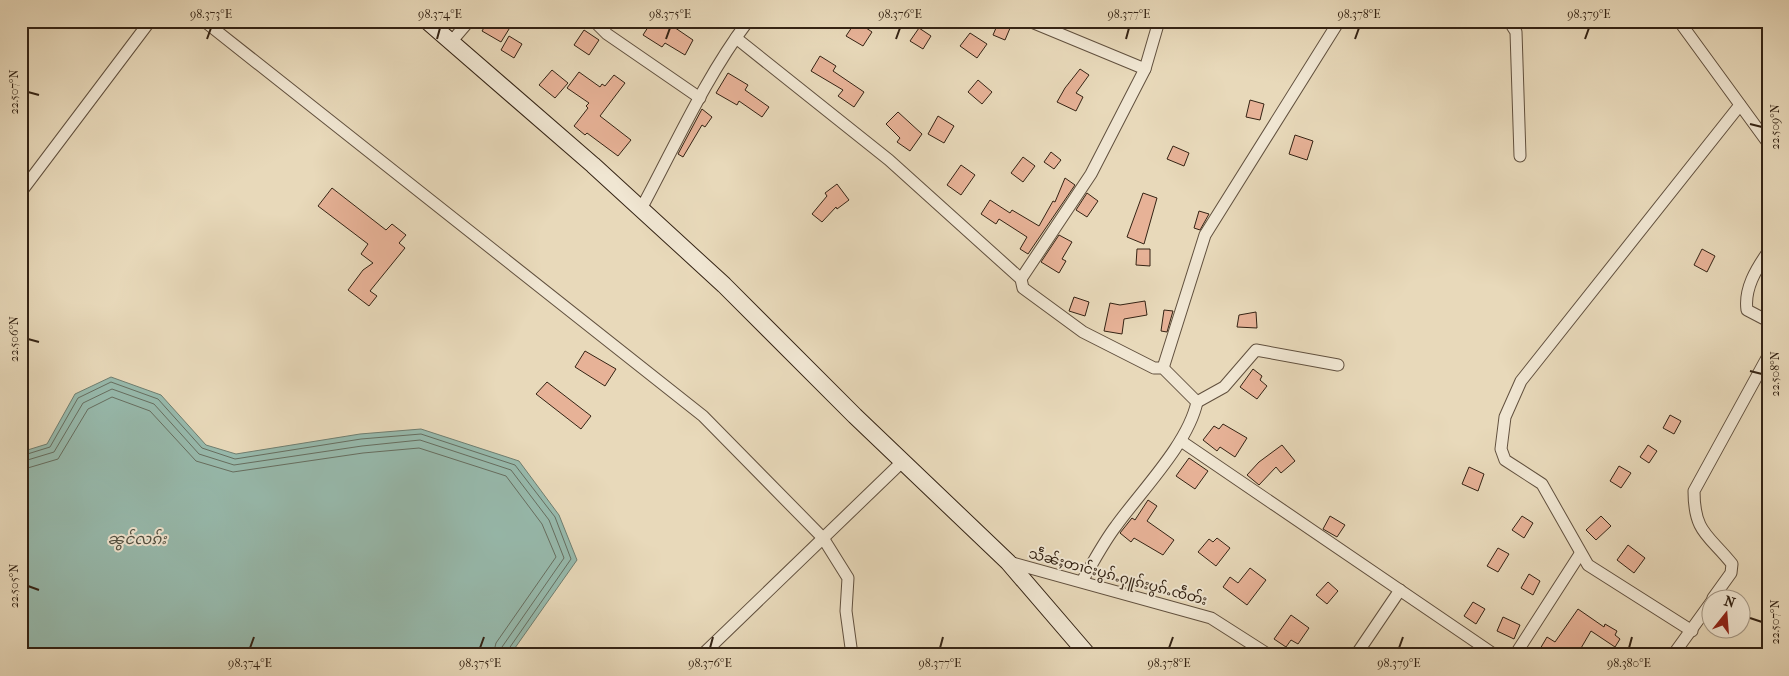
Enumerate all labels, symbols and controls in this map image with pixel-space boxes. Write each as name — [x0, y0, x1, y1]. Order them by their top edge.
text: 98.373°E — [190, 7, 232, 21]
text: 98.374°E — [418, 7, 462, 21]
text: 98.375°E — [649, 7, 691, 21]
text: 98.376°E — [878, 7, 922, 21]
text: 98.377°E — [1108, 7, 1150, 21]
text: 98.378°E — [1337, 7, 1381, 21]
text: 98.379°E — [1567, 7, 1611, 21]
text: 22.507°N — [7, 69, 21, 115]
text: 22.509°N — [1768, 104, 1782, 150]
text: 22.506°N — [7, 316, 21, 362]
text: 22.508°N — [1768, 351, 1782, 397]
water label: ၼွင်လၵ်း — [108, 528, 167, 551]
street label: သဵၼ်ႈတၢင်းပွၵ်ႉႁူၵ်းပွၵ်ႉၸဵတ်း — [1026, 543, 1210, 612]
text: 22.505°N — [7, 564, 21, 608]
north arrow — [1702, 588, 1752, 638]
text: N — [1722, 592, 1738, 612]
text: 22.507°N — [1768, 599, 1782, 645]
text: 98.374°E — [228, 656, 272, 670]
text: 98.375°E — [459, 656, 501, 670]
text: 98.376°E — [688, 656, 732, 670]
text: 98.377°E — [919, 656, 961, 670]
text: 98.378°E — [1147, 656, 1191, 670]
text: 98.379°E — [1377, 656, 1421, 670]
text: 98.380°E — [1607, 656, 1651, 670]

